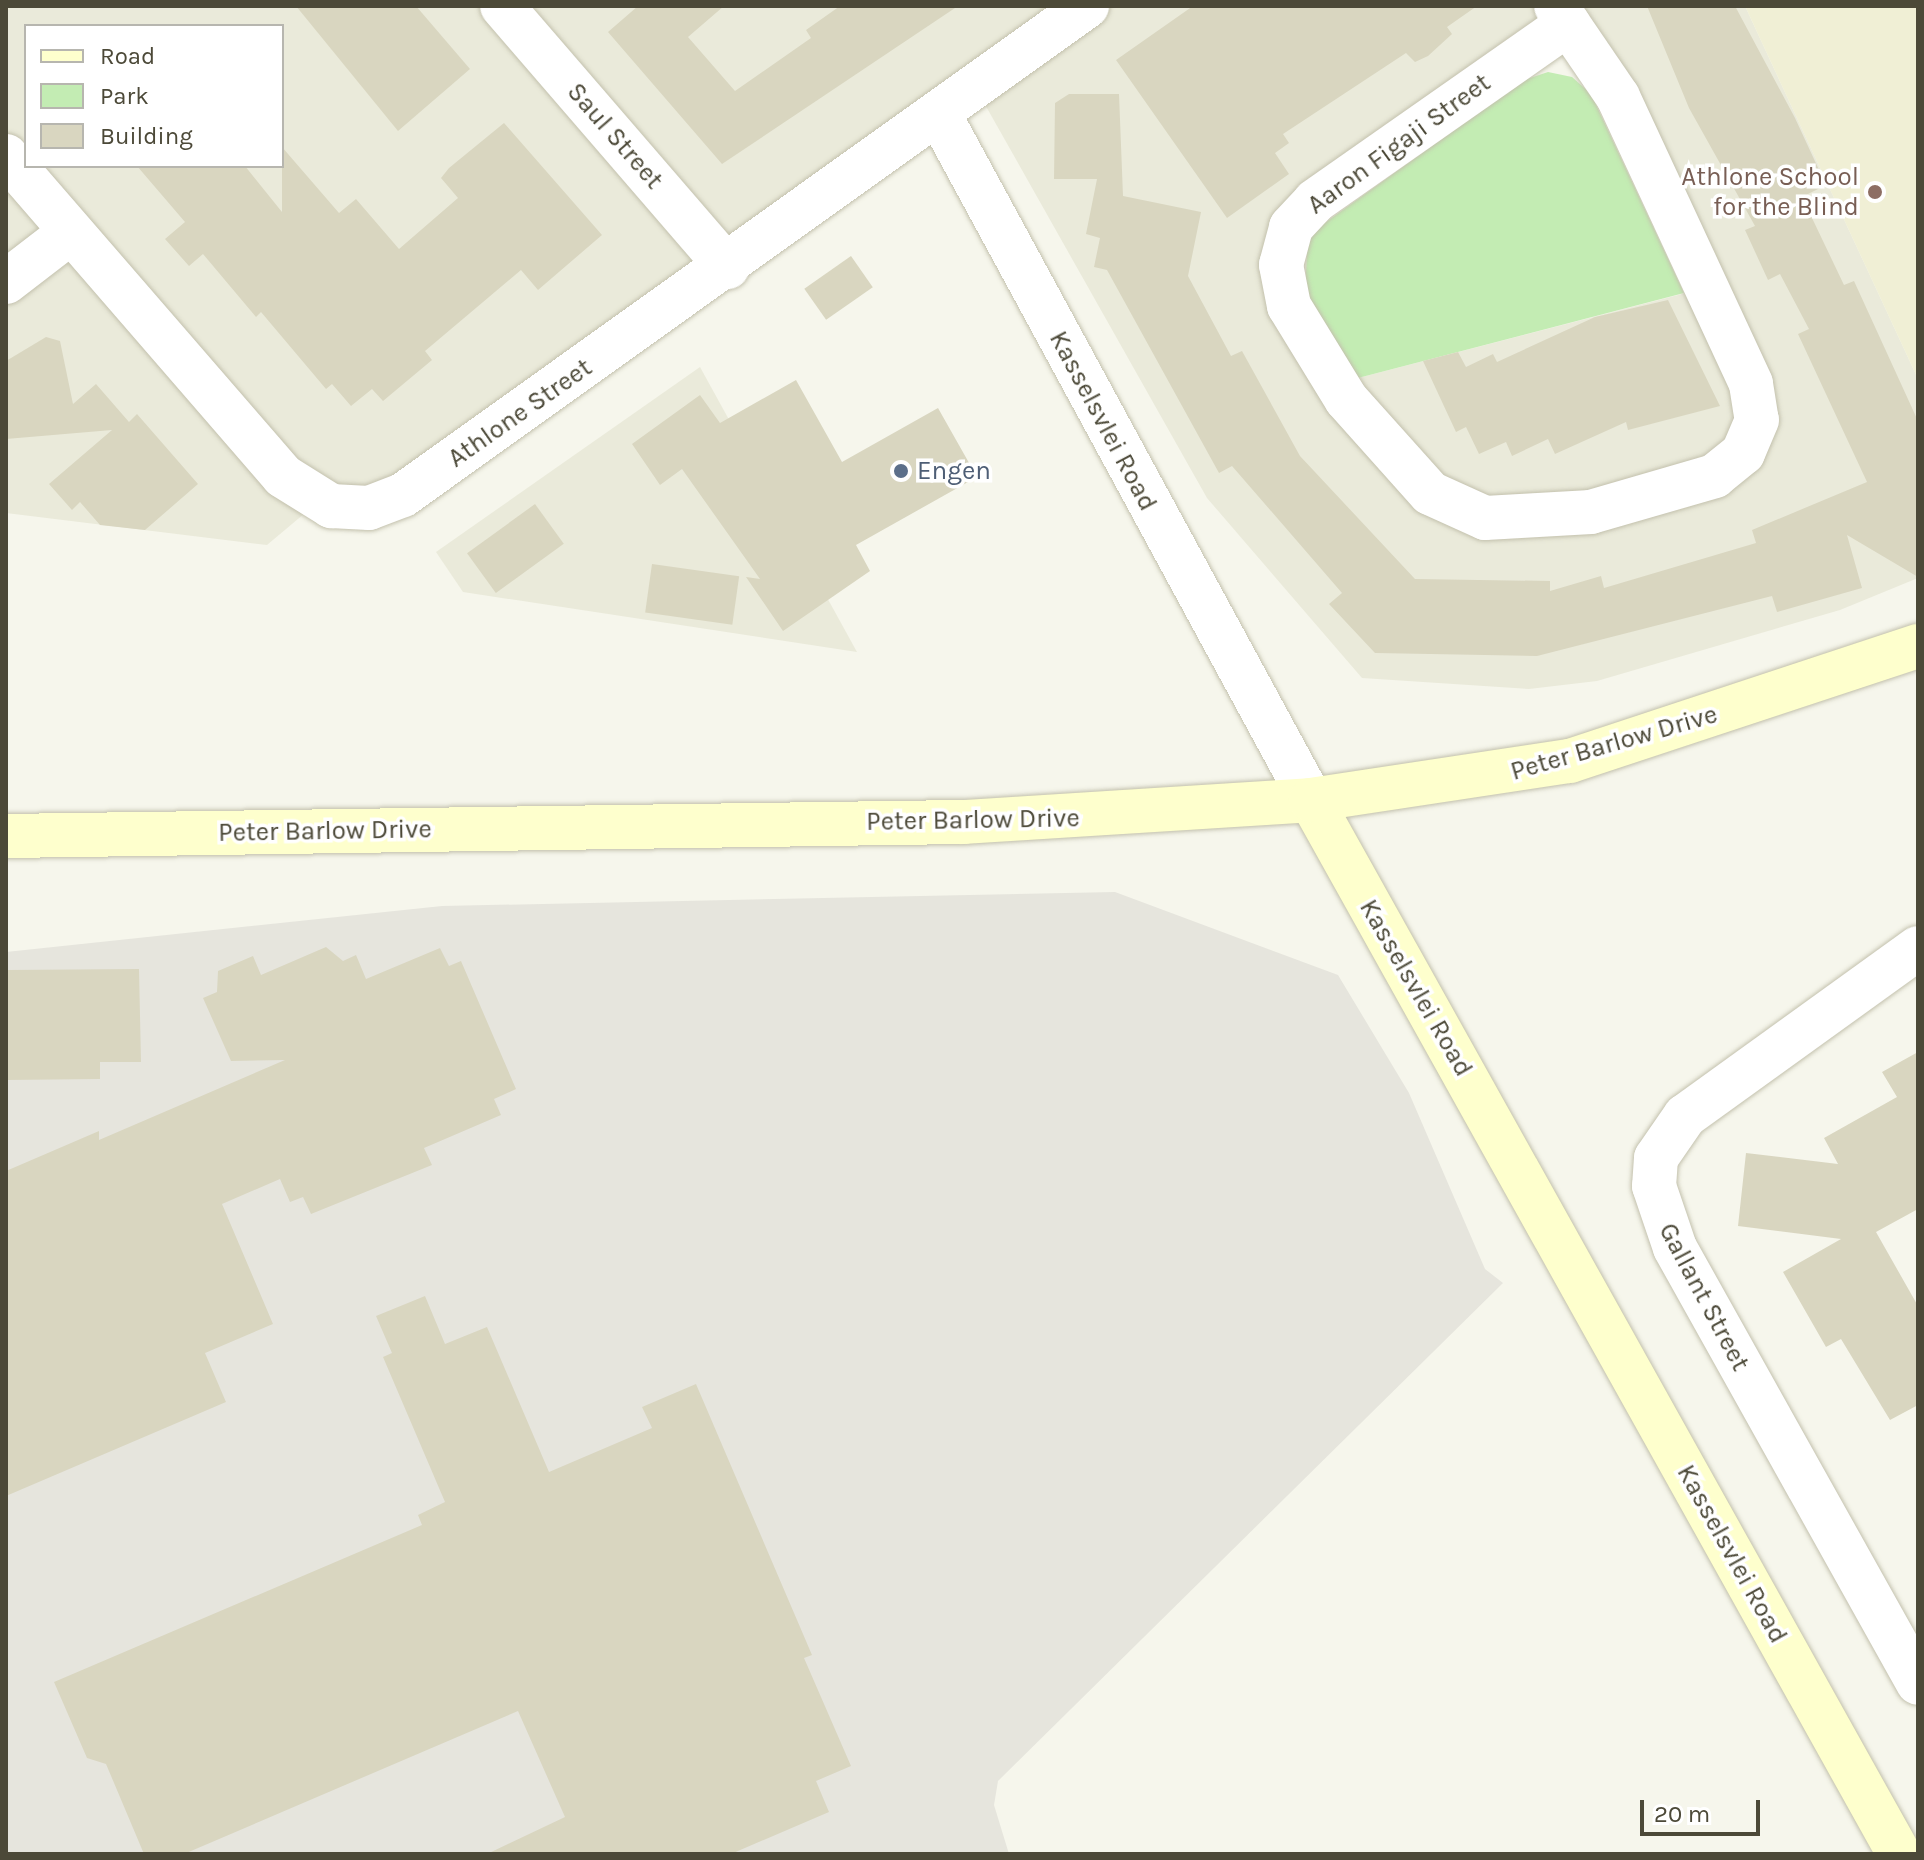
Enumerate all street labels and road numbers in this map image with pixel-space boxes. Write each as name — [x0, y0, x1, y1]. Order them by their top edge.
street label: Aaron Figaji Street — [1301, 67, 1497, 221]
street label: Saul Street — [560, 76, 670, 196]
street label: Kasselsvlei Road — [1042, 326, 1164, 516]
street label: Athlone Street — [442, 352, 598, 474]
street label: Peter Barlow Drive — [1507, 699, 1721, 787]
street label: Peter Barlow Drive — [866, 803, 1080, 837]
street label: Peter Barlow Drive — [218, 814, 432, 848]
street label: Kasselsvlei Road — [1353, 894, 1479, 1082]
street label: Gallant Street — [1652, 1218, 1756, 1376]
street label: Kasselsvlei Road — [1670, 1459, 1794, 1649]

